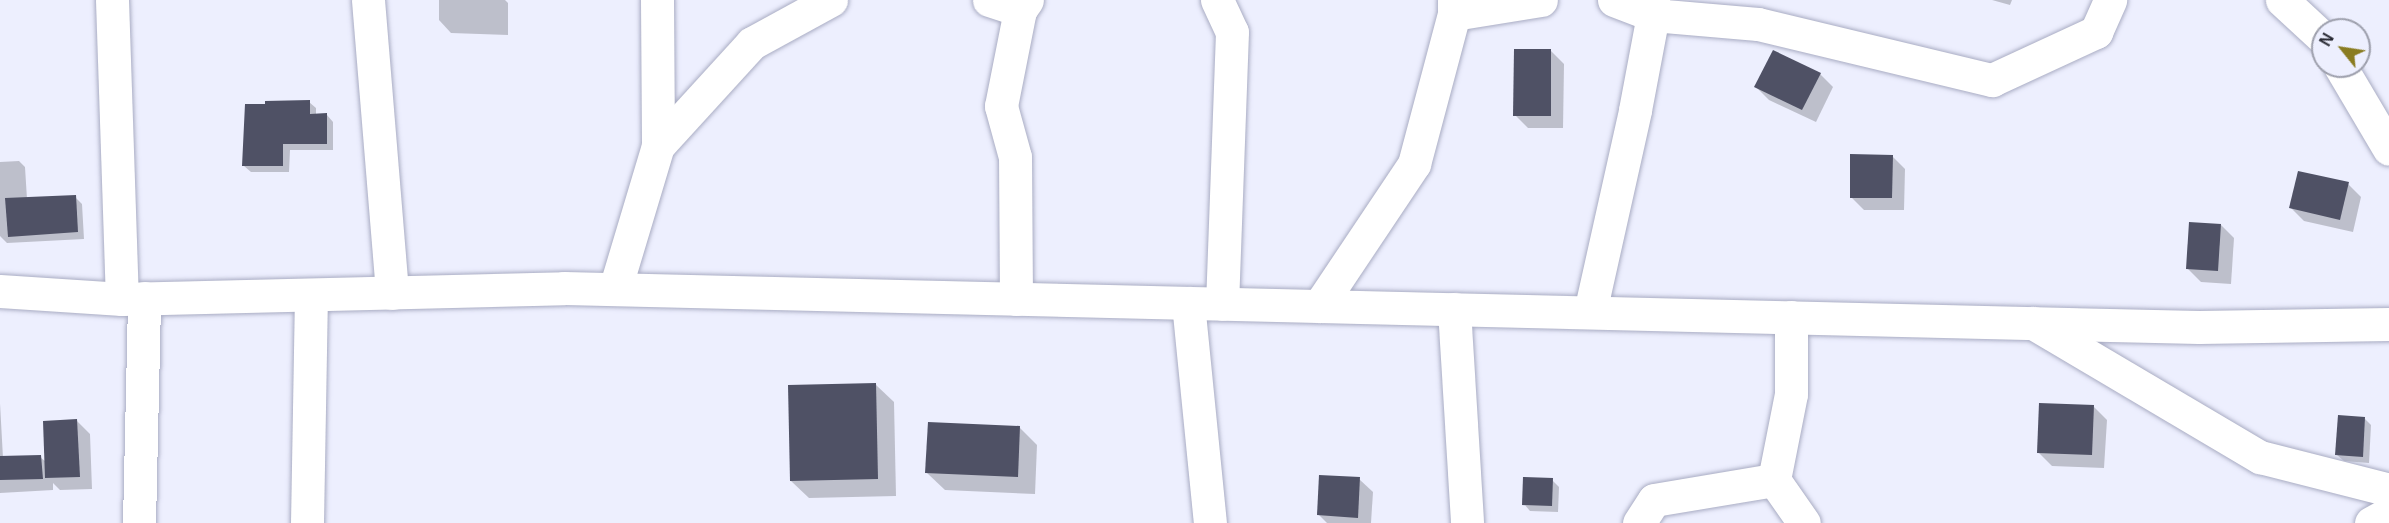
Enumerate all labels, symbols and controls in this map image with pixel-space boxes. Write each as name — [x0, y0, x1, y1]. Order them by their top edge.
north arrow — [2311, 18, 2371, 78]
text: N — [2316, 30, 2337, 49]

